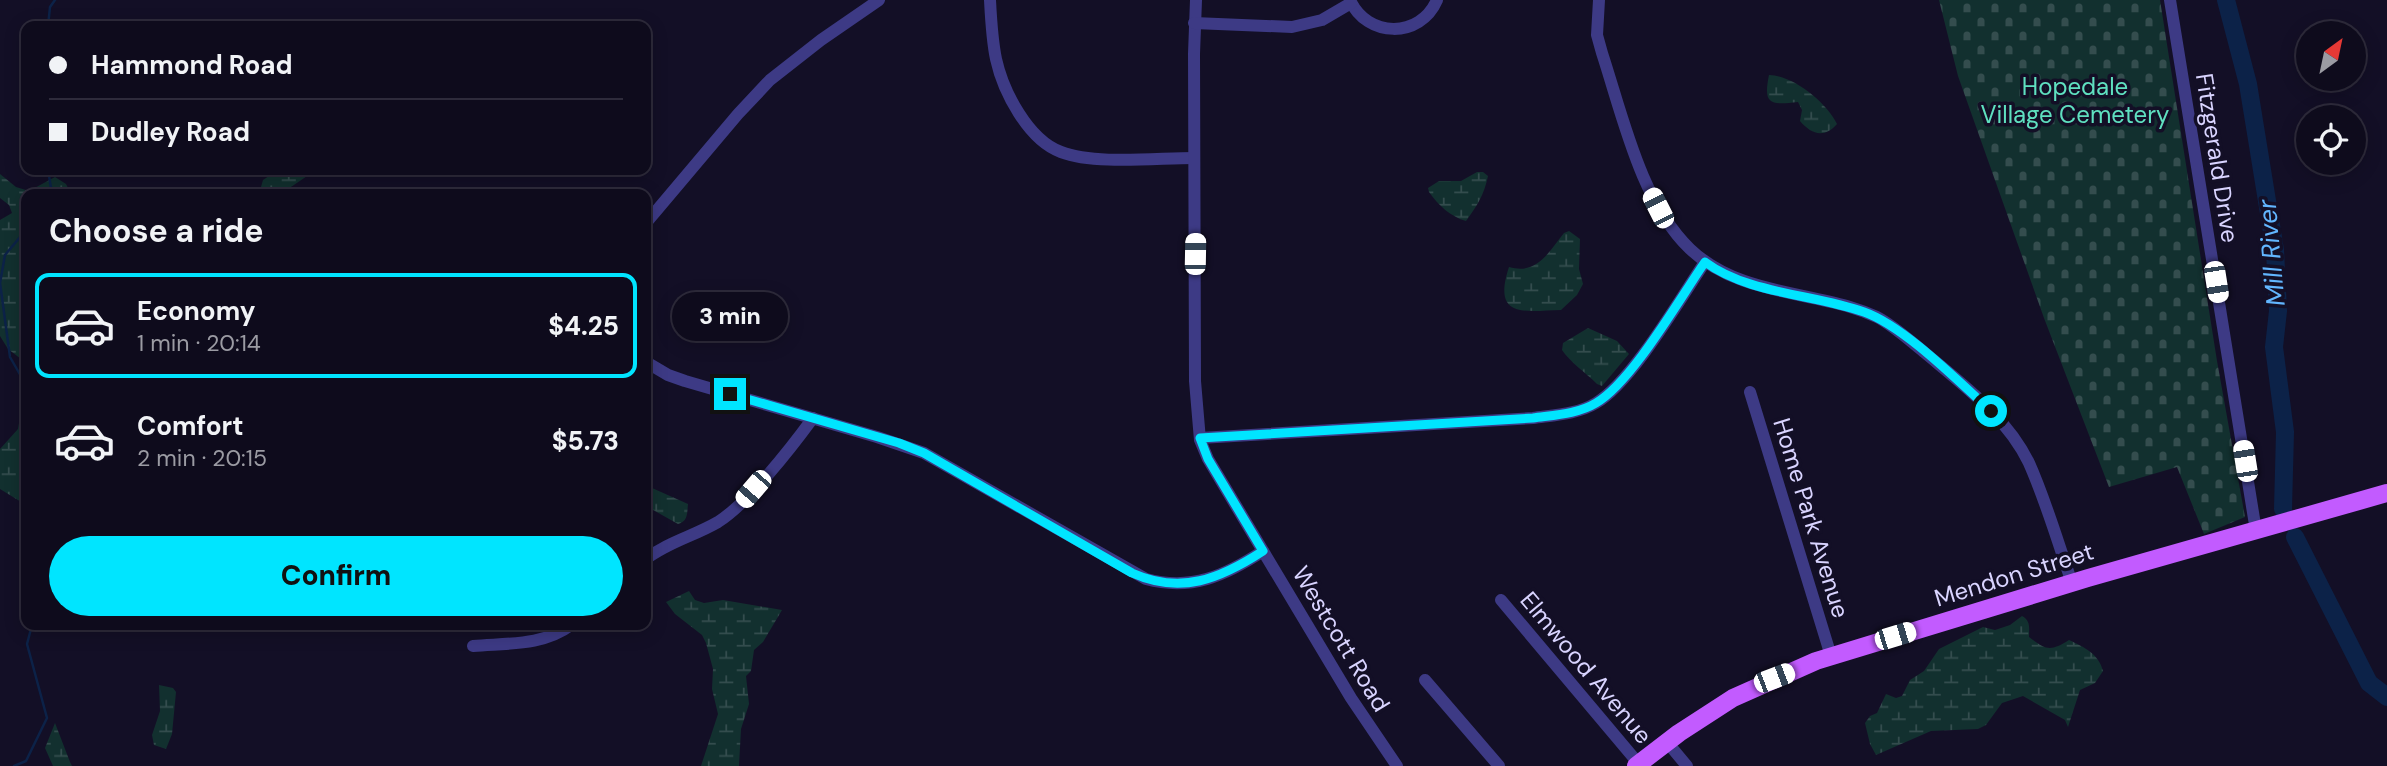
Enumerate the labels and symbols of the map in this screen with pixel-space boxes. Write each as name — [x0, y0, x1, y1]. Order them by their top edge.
north arrow — [2296, 21, 2366, 91]
park label: Hopedale Village Cemetery — [1981, 71, 2169, 130]
street label: Fitzgerald Drive — [2189, 71, 2246, 245]
car — [1640, 185, 1677, 231]
water label: Mill River — [2249, 197, 2293, 308]
car — [1185, 233, 1206, 275]
car — [2203, 260, 2230, 304]
callout: 3 min — [672, 292, 788, 342]
route end — [714, 378, 746, 410]
route start — [1975, 395, 2007, 427]
street label: Home Park Avenue — [1766, 414, 1857, 622]
car — [2232, 439, 2259, 483]
car — [732, 466, 775, 512]
street label: Mendon Street — [1930, 536, 2097, 613]
street label: Westcott Road — [1286, 560, 1397, 717]
street label: Elmwood Avenue — [1514, 585, 1659, 750]
car — [1872, 620, 1919, 652]
car — [1751, 661, 1798, 695]

